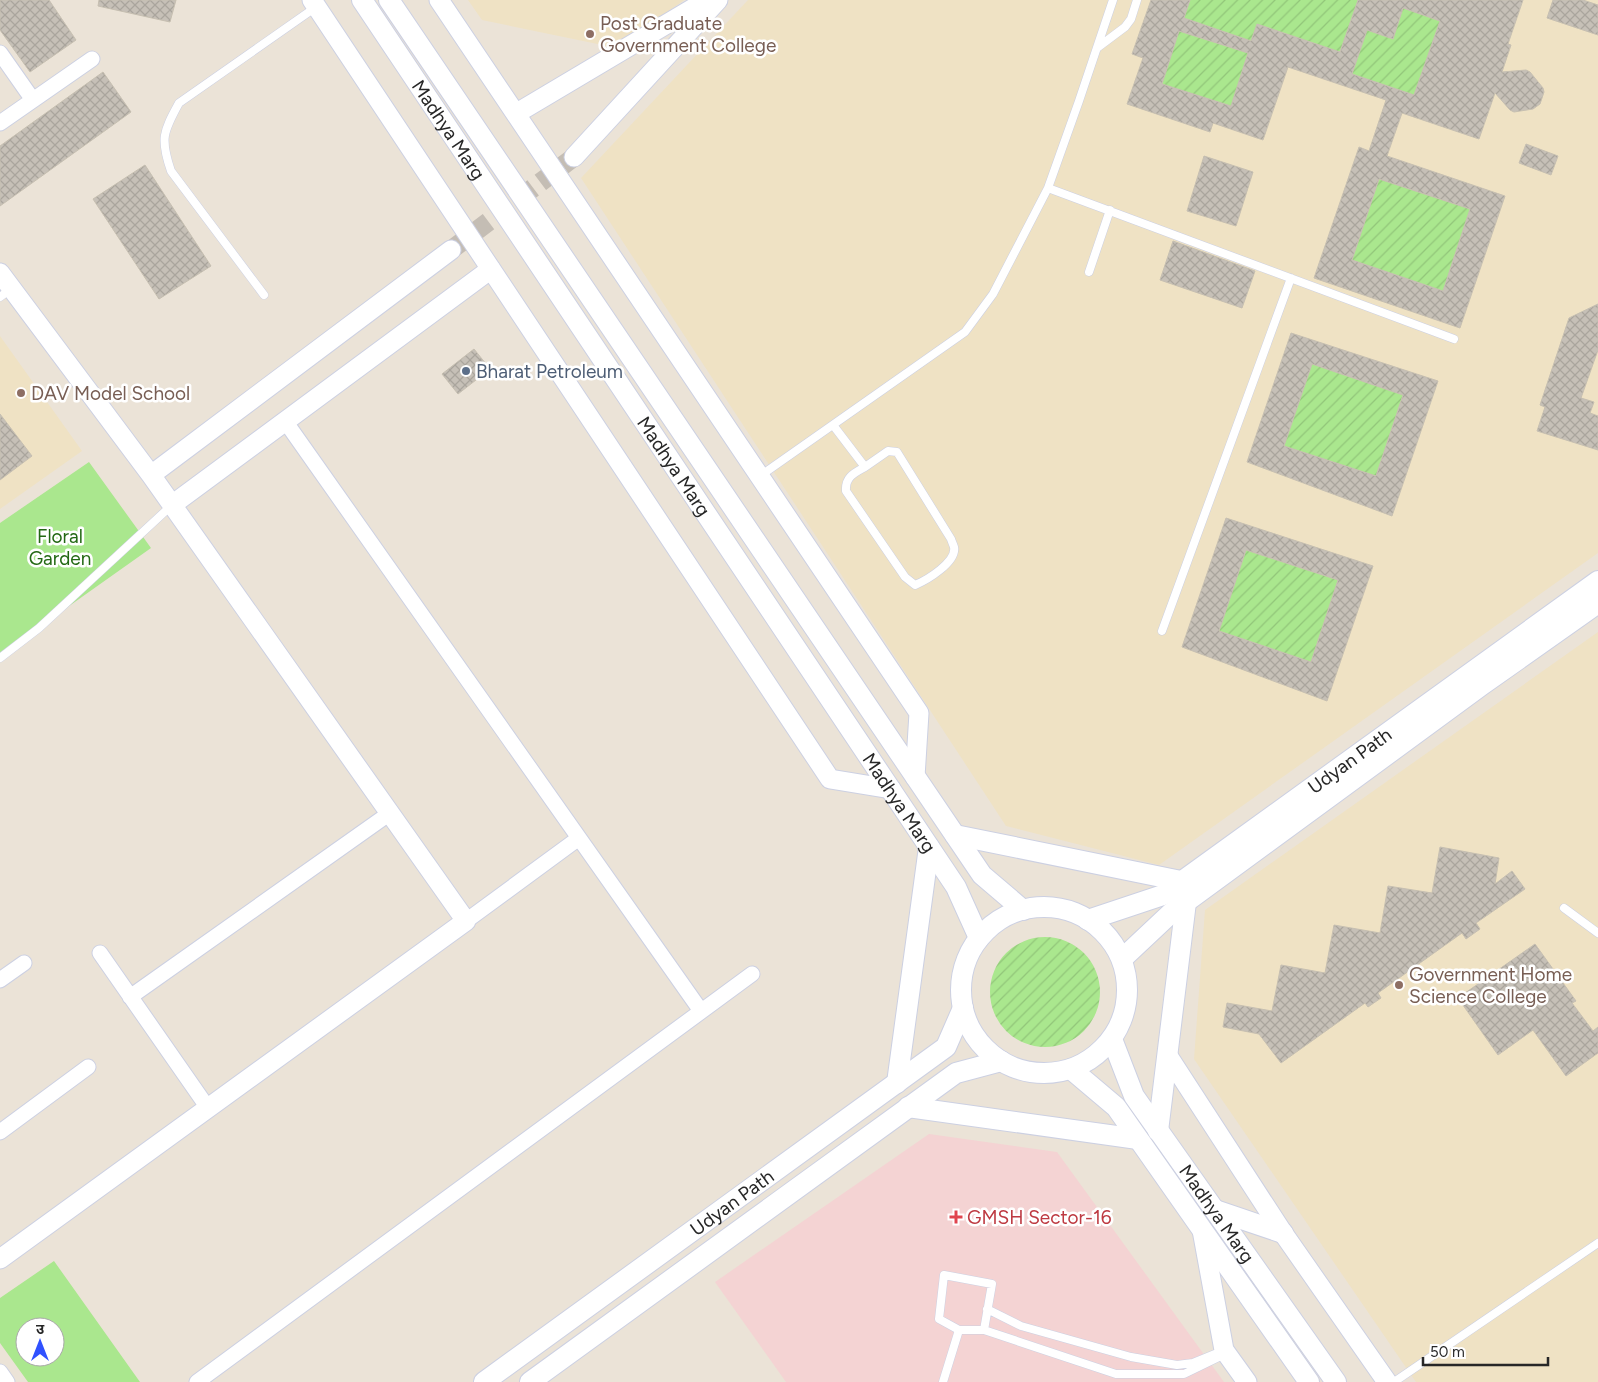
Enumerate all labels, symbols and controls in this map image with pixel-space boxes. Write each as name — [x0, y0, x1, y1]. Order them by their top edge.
place label: Post Graduate Government College — [600, 12, 776, 57]
marker: Post Graduate Government College — [584, 28, 596, 40]
street label: Madhya Marg — [407, 75, 490, 184]
place label: Bharat Petroleum — [476, 360, 623, 383]
marker: Bharat Petroleum — [460, 365, 472, 377]
place label: DAV Model School — [31, 382, 190, 405]
marker: DAV Model School — [15, 387, 27, 399]
street label: Madhya Marg — [633, 412, 716, 520]
park label: Floral Garden — [29, 525, 91, 570]
street label: Udyan Path — [1303, 723, 1396, 798]
street label: Madhya Marg — [858, 748, 941, 857]
place label: Government Home Science College — [1409, 963, 1572, 1008]
marker: Government Home Science College — [1393, 979, 1405, 991]
street label: Madhya Marg — [1174, 1160, 1260, 1267]
street label: Udyan Path — [685, 1164, 778, 1240]
place label: GMSH Sector-16 — [967, 1206, 1112, 1229]
marker: GMSH Sector-16 — [949, 1210, 963, 1224]
north arrow — [15, 1317, 65, 1367]
text: उ — [36, 1321, 45, 1338]
scale bar — [1423, 1334, 1548, 1366]
text: 50 m — [1430, 1343, 1465, 1361]

